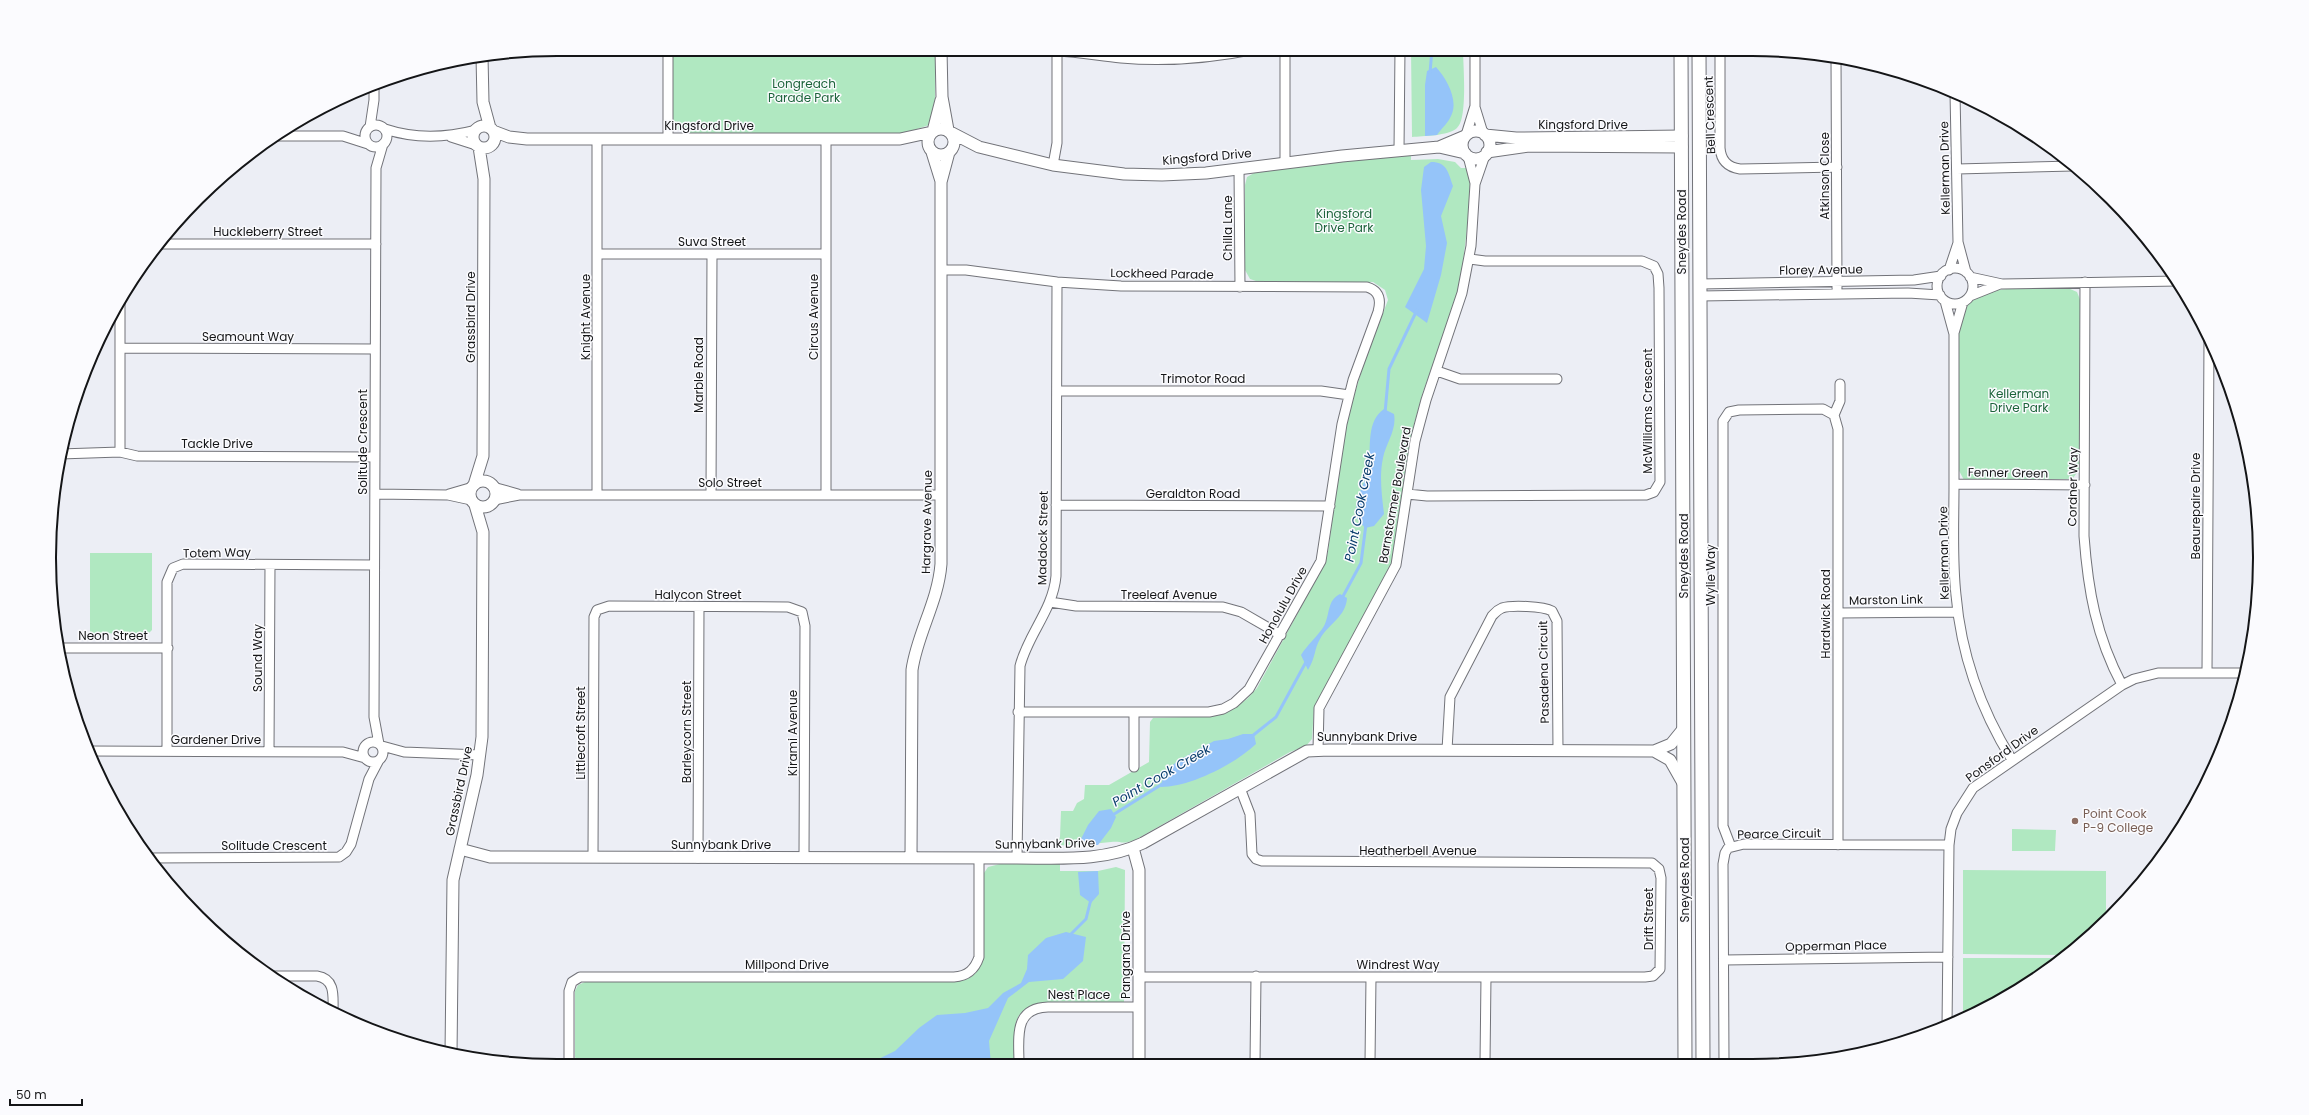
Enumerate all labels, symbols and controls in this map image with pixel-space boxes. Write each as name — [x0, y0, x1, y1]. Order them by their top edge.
park label: Longreach Parade Park — [768, 75, 841, 106]
street label: Bell Crescent — [1700, 76, 1719, 154]
street label: Kingsford Drive — [1538, 116, 1628, 133]
street label: Kingsford Drive — [664, 117, 754, 134]
street label: Kellerman Drive — [1935, 121, 1954, 215]
street label: Atkinson Close — [1816, 132, 1833, 220]
street label: Kingsford Drive — [1162, 144, 1252, 169]
street label: Sneydes Road — [1673, 189, 1690, 275]
street label: Chilla Lane — [1219, 195, 1236, 261]
park label: Kingsford Drive Park — [1314, 205, 1374, 236]
street label: Huckleberry Street — [213, 223, 323, 240]
street label: Suva Street — [678, 233, 746, 250]
street label: Florey Avenue — [1779, 260, 1863, 279]
street label: Lockheed Parade — [1110, 264, 1214, 283]
street label: Grassbird Drive — [462, 271, 479, 363]
street label: Knight Avenue — [577, 274, 594, 360]
street label: Circus Avenue — [805, 274, 822, 360]
street label: Seamount Way — [202, 328, 294, 345]
street label: Marble Road — [690, 337, 707, 413]
street label: McWilliams Crescent — [1639, 348, 1656, 474]
street label: Trimotor Road — [1161, 370, 1245, 387]
park label: Kellerman Drive Park — [1989, 385, 2049, 416]
street label: Solitude Crescent — [354, 389, 371, 495]
street label: Barnstormer Boulevard — [1374, 425, 1415, 565]
street label: Tackle Drive — [181, 435, 253, 452]
street label: Cordner Way — [2063, 447, 2082, 527]
water label: Point Cook Creek — [1340, 450, 1380, 563]
street label: Beaurepaire Drive — [2187, 453, 2204, 559]
street label: Fenner Green — [1968, 463, 2048, 482]
street label: Hargrave Avenue — [917, 470, 936, 574]
street label: Solo Street — [698, 474, 762, 491]
street label: Geraldton Road — [1146, 485, 1240, 502]
street label: Maddock Street — [1033, 491, 1052, 585]
street label: Kellerman Drive — [1934, 506, 1953, 600]
street label: Sneydes Road — [1675, 513, 1692, 599]
street label: Totem Way — [183, 543, 251, 562]
street label: Wylie Way — [1702, 544, 1719, 606]
street label: Honolulu Drive — [1254, 563, 1311, 646]
street label: Hardwick Road — [1817, 569, 1834, 659]
street label: Halycon Street — [654, 586, 742, 603]
street label: Treeleaf Avenue — [1121, 586, 1217, 603]
street label: Marston Link — [1849, 590, 1924, 609]
street label: Pasadena Circuit — [1534, 620, 1553, 724]
street label: Sound Way — [249, 624, 266, 692]
street label: Neon Street — [78, 627, 148, 644]
street label: Barleycorn Street — [678, 681, 695, 783]
street label: Littlecroft Street — [572, 686, 589, 780]
street label: Kirami Avenue — [784, 690, 801, 776]
street label: Ponsford Drive — [1962, 721, 2042, 786]
street label: Sunnybank Drive — [1317, 728, 1417, 745]
street label: Gardener Drive — [171, 731, 261, 748]
water label: Point Cook Creek — [1108, 739, 1215, 811]
street label: Grassbird Drive — [441, 744, 476, 837]
place label: Point Cook P-9 College — [2083, 805, 2153, 836]
marker: Point Cook P-9 College — [2070, 816, 2080, 826]
street label: Pearce Circuit — [1737, 824, 1821, 843]
street label: Sunnybank Drive — [995, 834, 1095, 853]
street label: Sunnybank Drive — [671, 836, 771, 853]
street label: Solitude Crescent — [221, 837, 327, 854]
street label: Sneydes Road — [1676, 837, 1693, 923]
street label: Heatherbell Avenue — [1359, 842, 1477, 859]
street label: Drift Street — [1640, 888, 1657, 950]
street label: Pangana Drive — [1117, 911, 1134, 999]
street label: Opperman Place — [1785, 936, 1887, 955]
street label: Millpond Drive — [745, 956, 829, 973]
street label: Windrest Way — [1357, 956, 1440, 973]
street label: Nest Place — [1048, 986, 1110, 1003]
scale bar — [10, 1081, 82, 1107]
text: 50 m — [16, 1086, 47, 1103]

